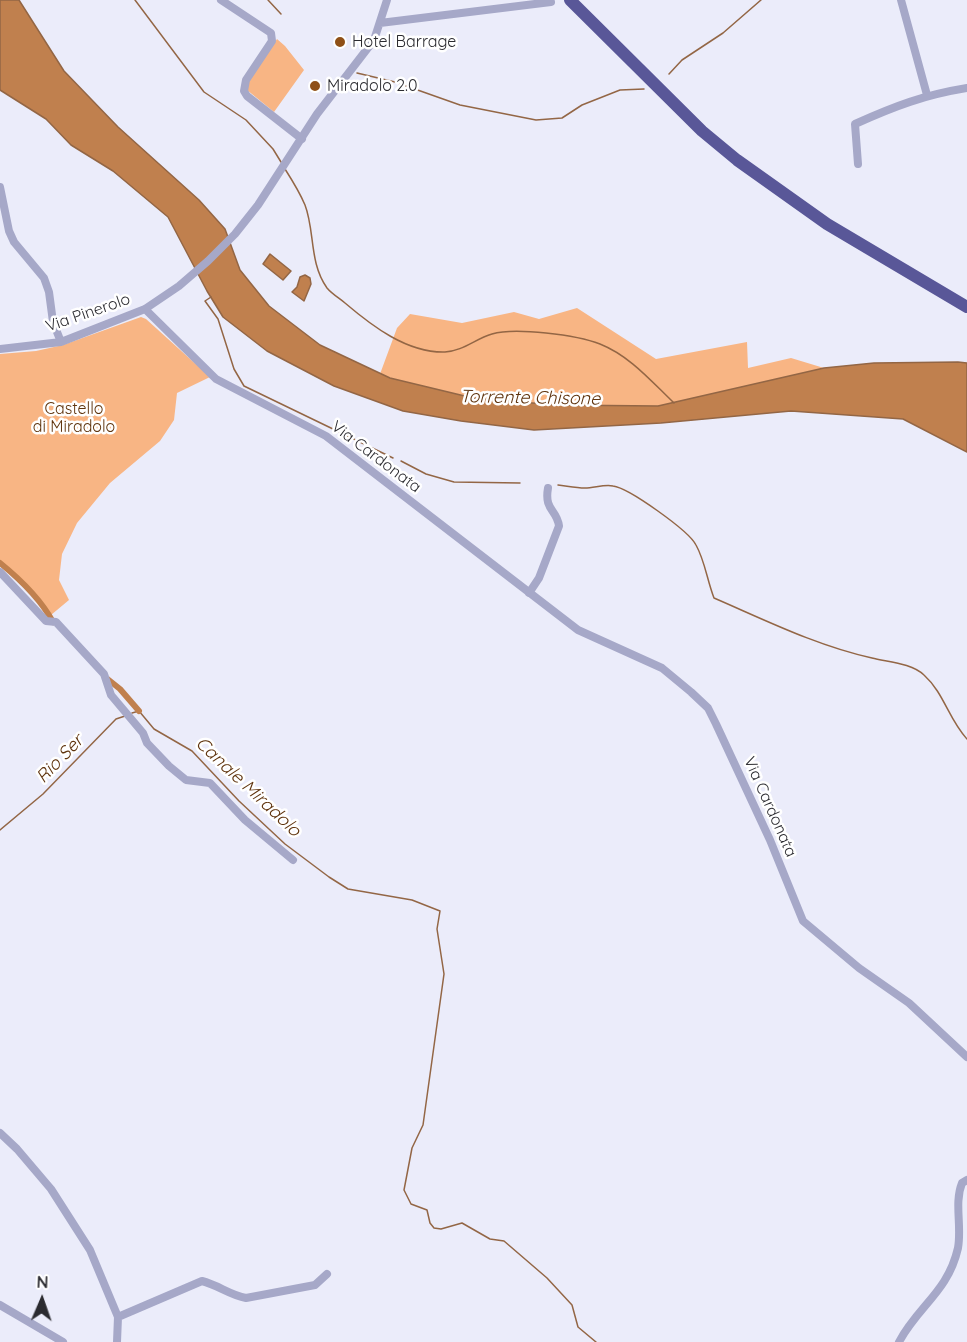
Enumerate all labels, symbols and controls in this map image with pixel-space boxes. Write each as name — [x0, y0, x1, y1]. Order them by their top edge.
place label: Hotel Barrage — [352, 32, 456, 52]
marker: Hotel Barrage — [333, 35, 347, 49]
place label: Miradolo 2.0 — [327, 76, 418, 96]
marker: Miradolo 2.0 — [308, 79, 322, 93]
street label: Via Pinerolo — [43, 290, 133, 336]
water label: Torrente Chisone — [460, 386, 600, 410]
park label: Castello di Miradolo — [33, 399, 115, 437]
street label: Via Cardonata — [327, 417, 425, 497]
water label: Rio Ser — [32, 730, 88, 788]
water label: Canale Miradolo — [191, 733, 305, 841]
street label: Via Cardonata — [739, 754, 801, 860]
north arrow — [12, 1270, 72, 1330]
text: N — [36, 1272, 49, 1292]

